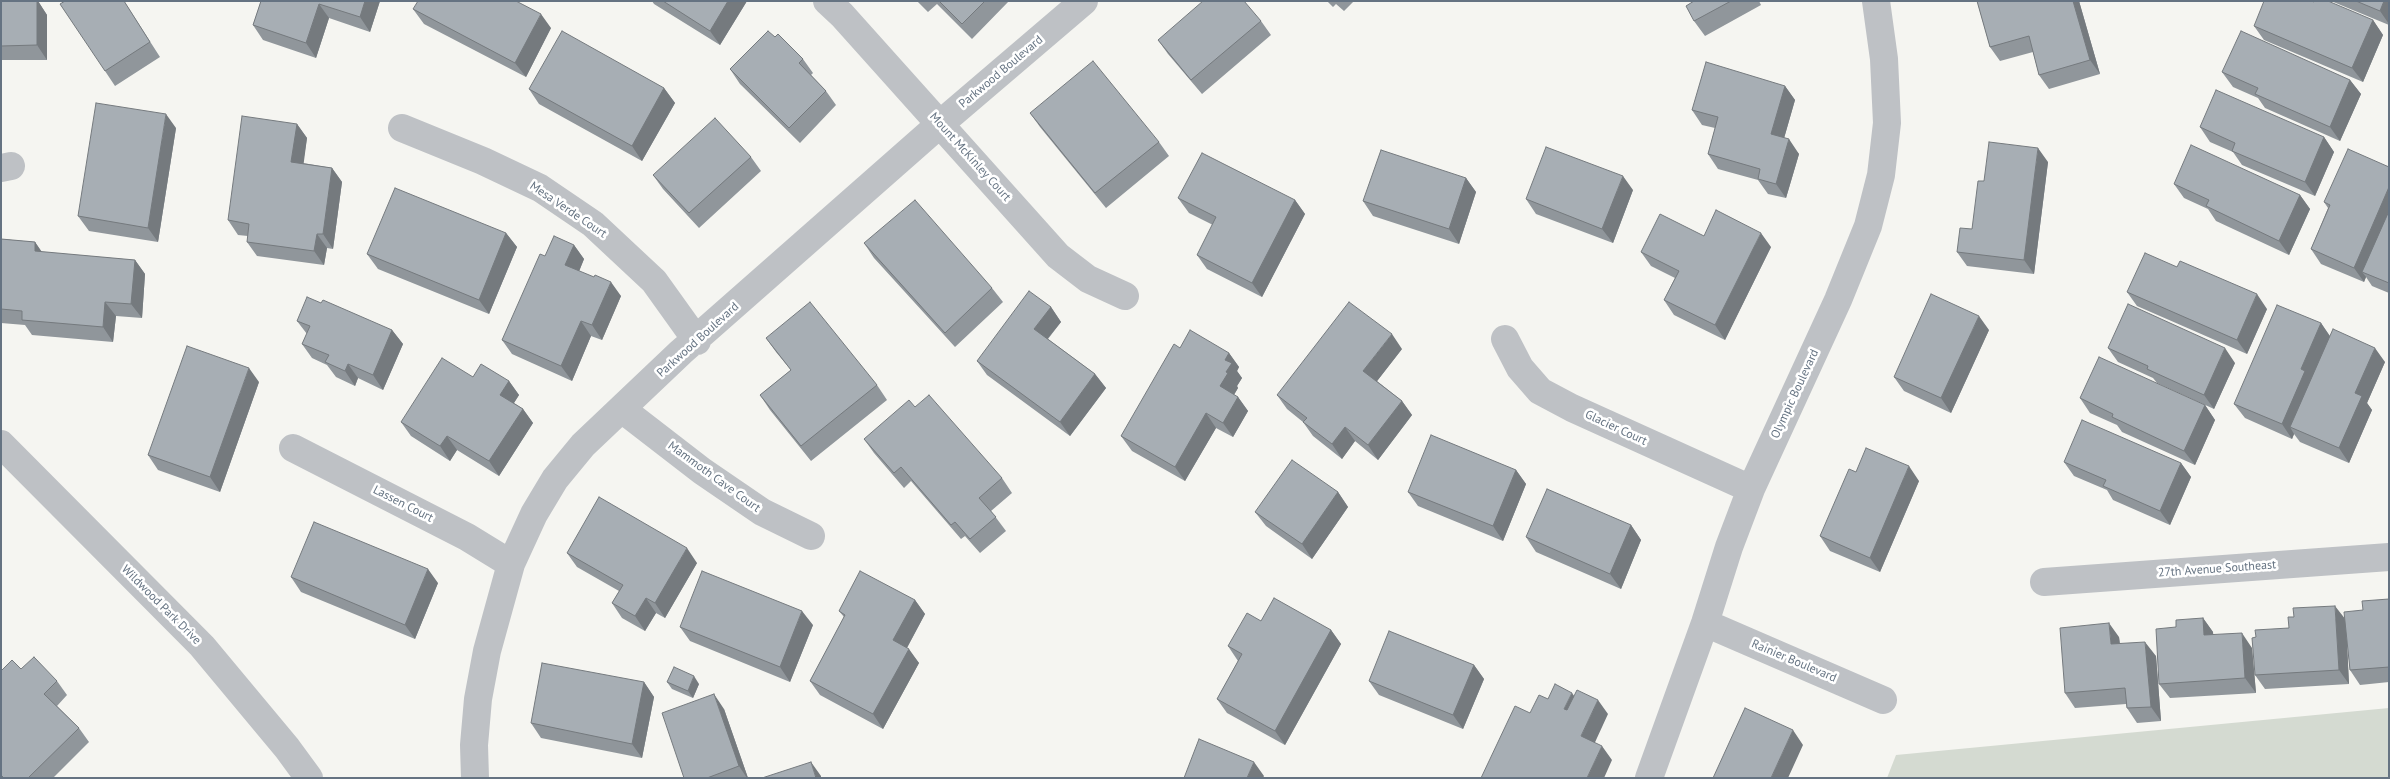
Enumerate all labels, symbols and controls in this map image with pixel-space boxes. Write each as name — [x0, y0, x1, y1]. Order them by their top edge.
street label: Parkwood Boulevard — [956, 33, 1046, 111]
street label: Mount McKinley Court — [926, 110, 1014, 204]
street label: Mesa Verde Court — [527, 179, 609, 241]
street label: Parkwood Boulevard — [654, 300, 742, 380]
street label: Olympic Boulevard — [1768, 347, 1822, 441]
street label: Glacier Court — [1583, 407, 1649, 449]
street label: Mammoth Cave Court — [665, 439, 763, 515]
street label: Lassen Court — [370, 483, 436, 525]
street label: 27th Avenue Southeast — [2157, 558, 2277, 580]
street label: Wildwood Park Drive — [118, 562, 204, 648]
street label: Rainier Boulevard — [1749, 637, 1839, 685]

